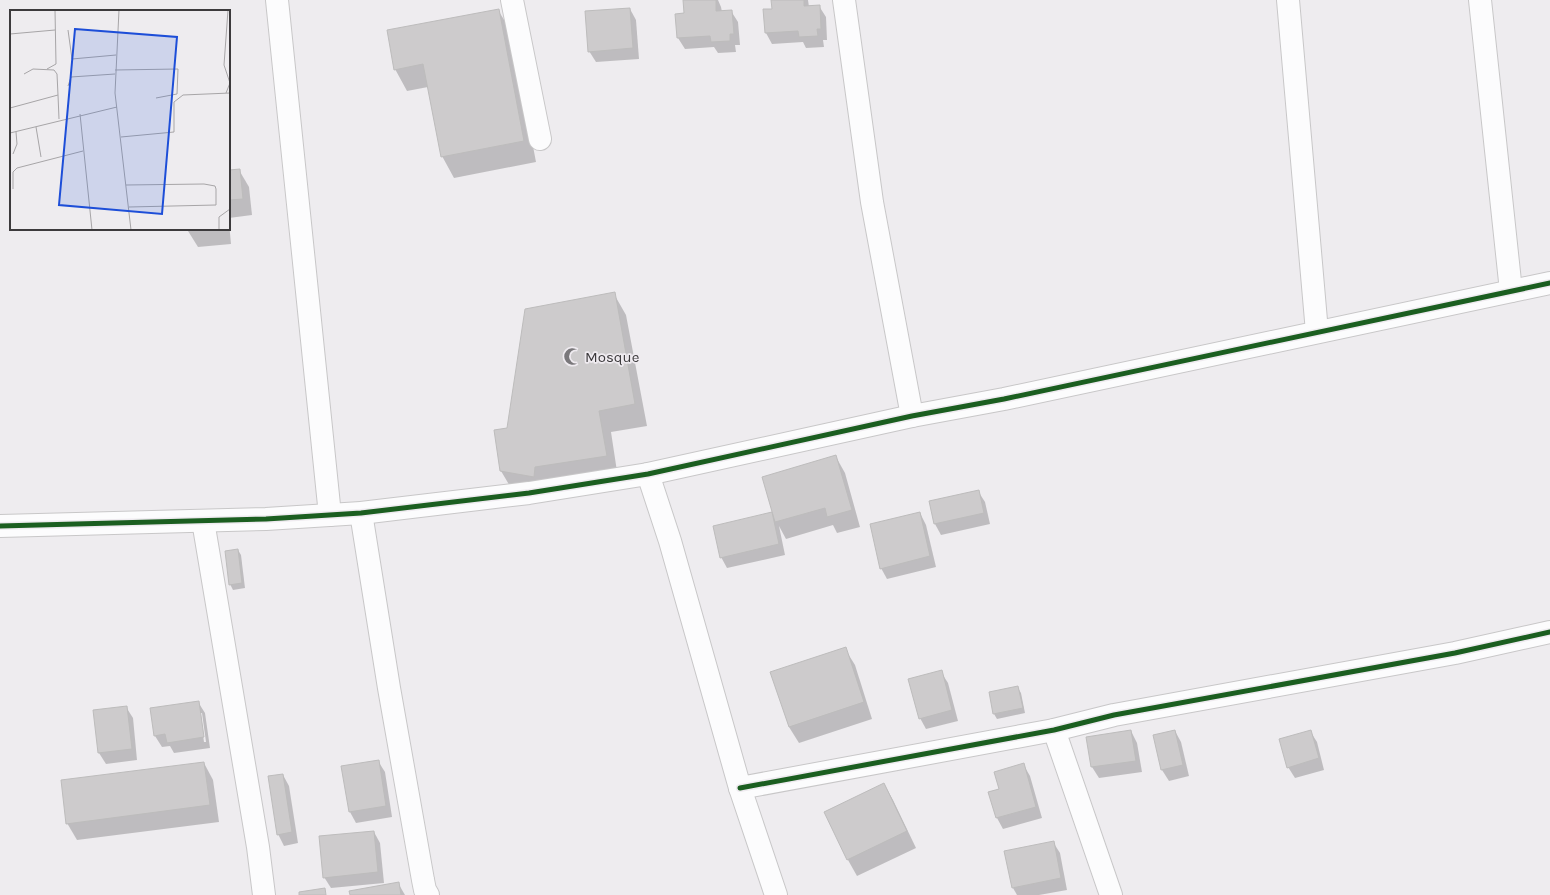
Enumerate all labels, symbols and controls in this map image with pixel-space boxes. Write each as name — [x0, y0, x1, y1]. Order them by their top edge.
inset map — [10, 10, 230, 230]
mosque icon: Mosque — [562, 347, 582, 367]
place label: Mosque — [585, 348, 639, 366]

